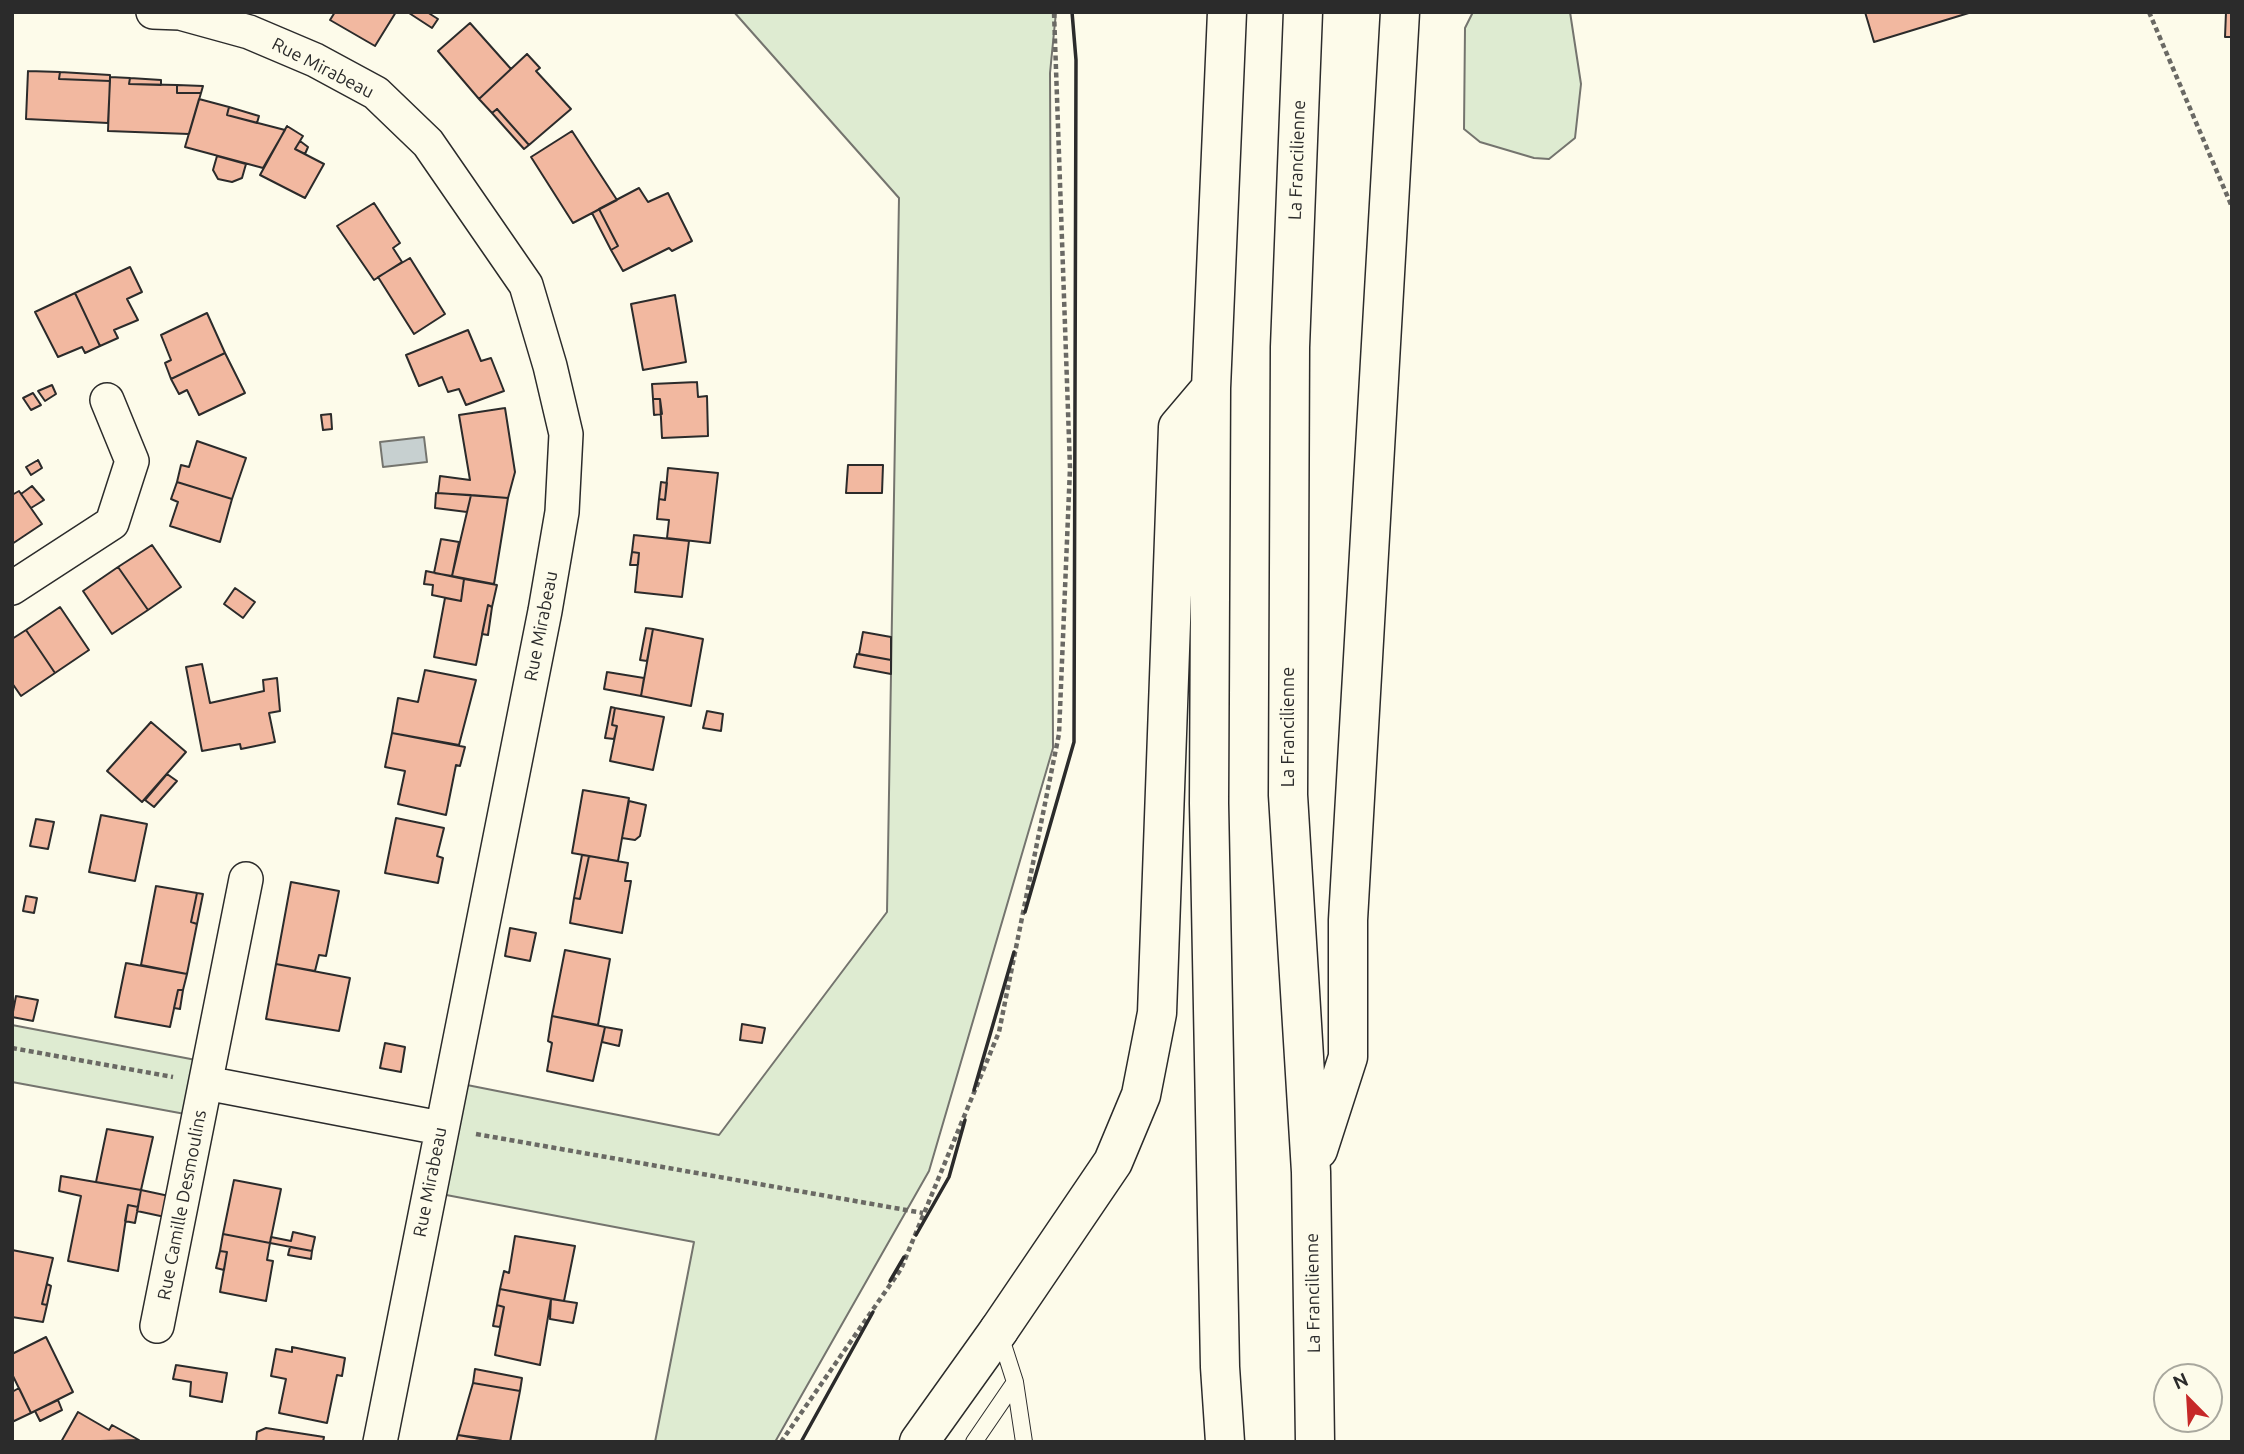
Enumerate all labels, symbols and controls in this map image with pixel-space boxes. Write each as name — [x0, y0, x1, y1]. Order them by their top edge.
street label: Rue Mirabeau — [268, 33, 378, 103]
street label: La Francilienne — [1284, 100, 1310, 220]
street label: Rue Mirabeau — [520, 569, 562, 683]
street label: La Francilienne — [1277, 667, 1299, 787]
street label: Rue Camille Desmoulins — [153, 1108, 211, 1302]
street label: Rue Mirabeau — [409, 1125, 451, 1239]
street label: La Francilienne — [1301, 1233, 1325, 1353]
north arrow — [2153, 1363, 2223, 1433]
text: N — [2169, 1368, 2191, 1394]

